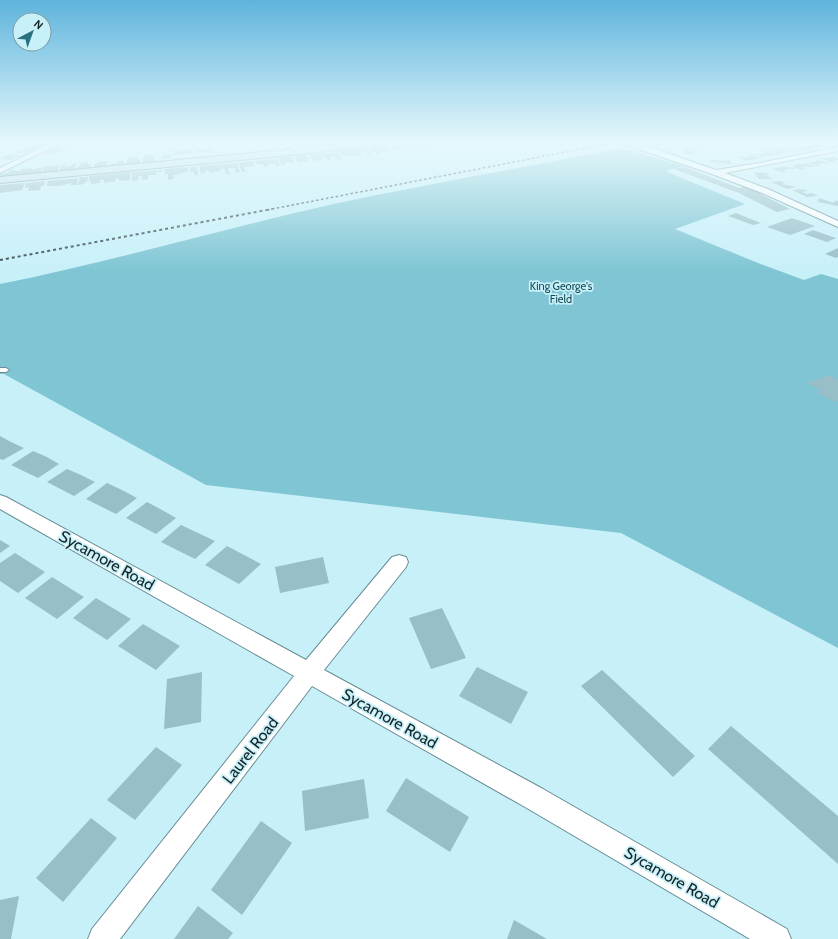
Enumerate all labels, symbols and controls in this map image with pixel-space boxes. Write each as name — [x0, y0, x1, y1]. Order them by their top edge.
north arrow — [12, 12, 52, 52]
text: N — [31, 17, 46, 32]
park label: King George's Field — [530, 279, 593, 306]
street label: Sycamore Road — [56, 526, 158, 594]
street label: Sycamore Road — [339, 684, 441, 752]
street label: Laurel Road — [219, 713, 282, 787]
street label: Sycamore Road — [621, 843, 722, 912]

